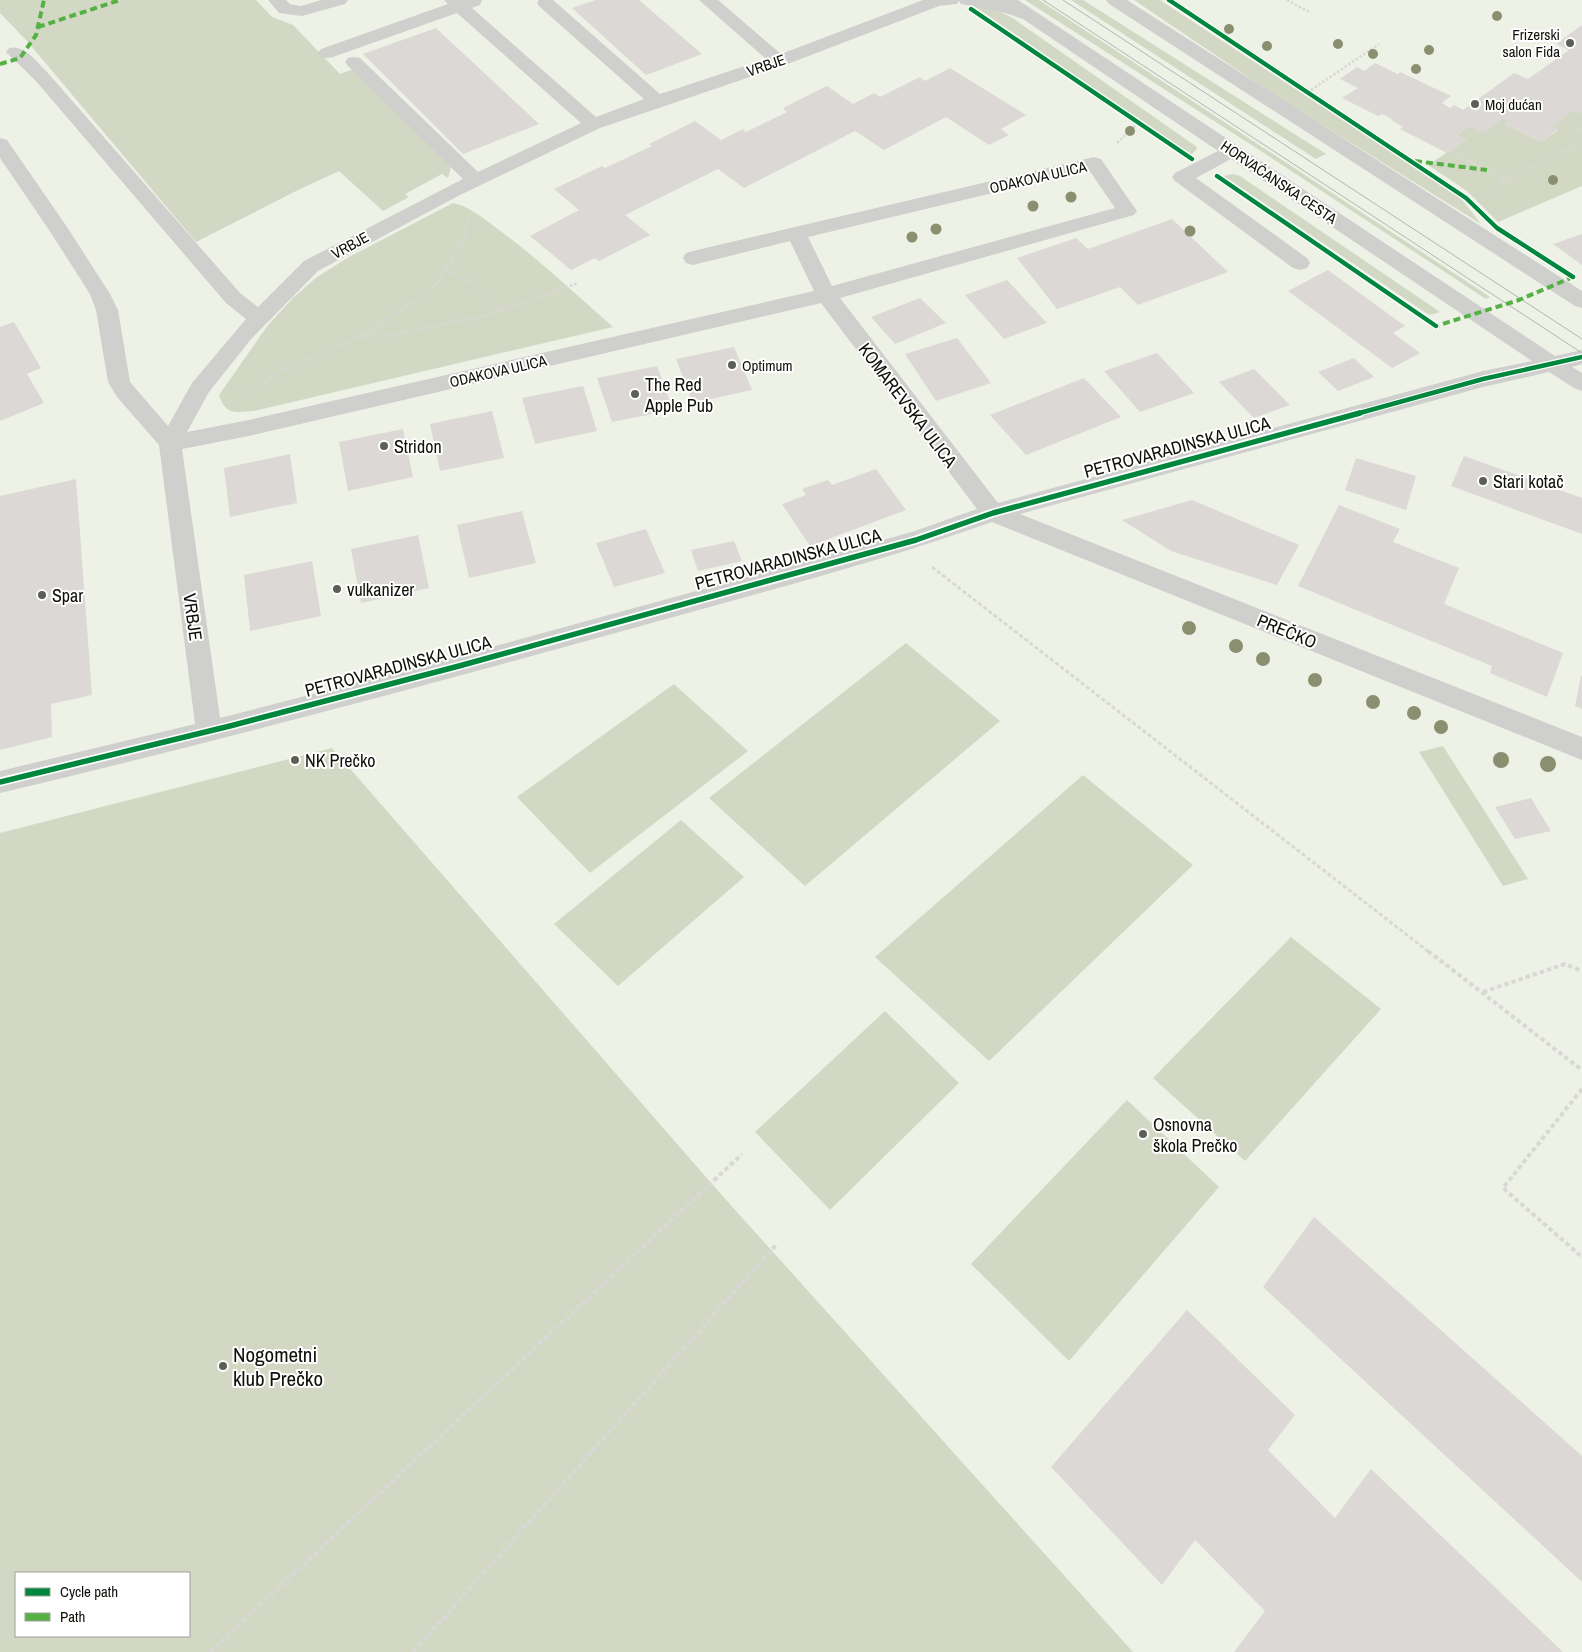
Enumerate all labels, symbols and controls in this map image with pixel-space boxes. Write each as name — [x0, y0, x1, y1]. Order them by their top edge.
place label: Frizerski salon Fida — [1503, 24, 1560, 62]
marker: Frizerski salon Fida — [1564, 37, 1576, 49]
street label: VRBJE — [744, 49, 788, 81]
place label: Moj dućan — [1485, 94, 1542, 115]
marker: Moj dućan — [1469, 98, 1481, 110]
street label: HORVAĆANSKA CESTA — [1217, 135, 1342, 229]
street label: ODAKOVA ULICA — [987, 155, 1089, 198]
street label: VRBJE — [328, 226, 372, 264]
street label: KOMAREVSKA ULICA — [853, 338, 963, 473]
street label: ODAKOVA ULICA — [447, 349, 549, 392]
place label: Optimum — [742, 355, 793, 376]
marker: Optimum — [726, 359, 738, 371]
place label: The Red Apple Pub — [644, 372, 713, 418]
marker: The Red Apple Pub — [629, 388, 641, 400]
street label: PETROVARADINSKA ULICA — [1081, 410, 1273, 484]
place label: Stridon — [394, 434, 442, 459]
marker: Stridon — [378, 440, 390, 452]
place label: Stari kotač — [1493, 469, 1564, 494]
marker: Stari kotač — [1477, 475, 1489, 487]
street label: PETROVARADINSKA ULICA — [692, 522, 884, 596]
place label: vulkanizer — [347, 577, 414, 602]
place label: Spar — [52, 583, 83, 608]
marker: vulkanizer — [331, 583, 343, 595]
marker: Spar — [36, 589, 48, 601]
street label: VRBJE — [177, 592, 209, 642]
street label: PREČKO — [1253, 608, 1321, 654]
street label: PETROVARADINSKA ULICA — [302, 629, 494, 703]
place label: NK Prečko — [305, 748, 376, 773]
marker: NK Prečko — [289, 754, 301, 766]
place label: Osnovna škola Prečko — [1153, 1112, 1238, 1158]
marker: Osnovna škola Prečko — [1137, 1128, 1149, 1140]
place label: Nogometni klub Prečko — [233, 1340, 323, 1393]
marker: Nogometni klub Prečko — [217, 1360, 229, 1372]
legend — [15, 1572, 190, 1637]
text: Cycle path — [60, 1581, 118, 1602]
text: Path — [60, 1606, 85, 1627]

